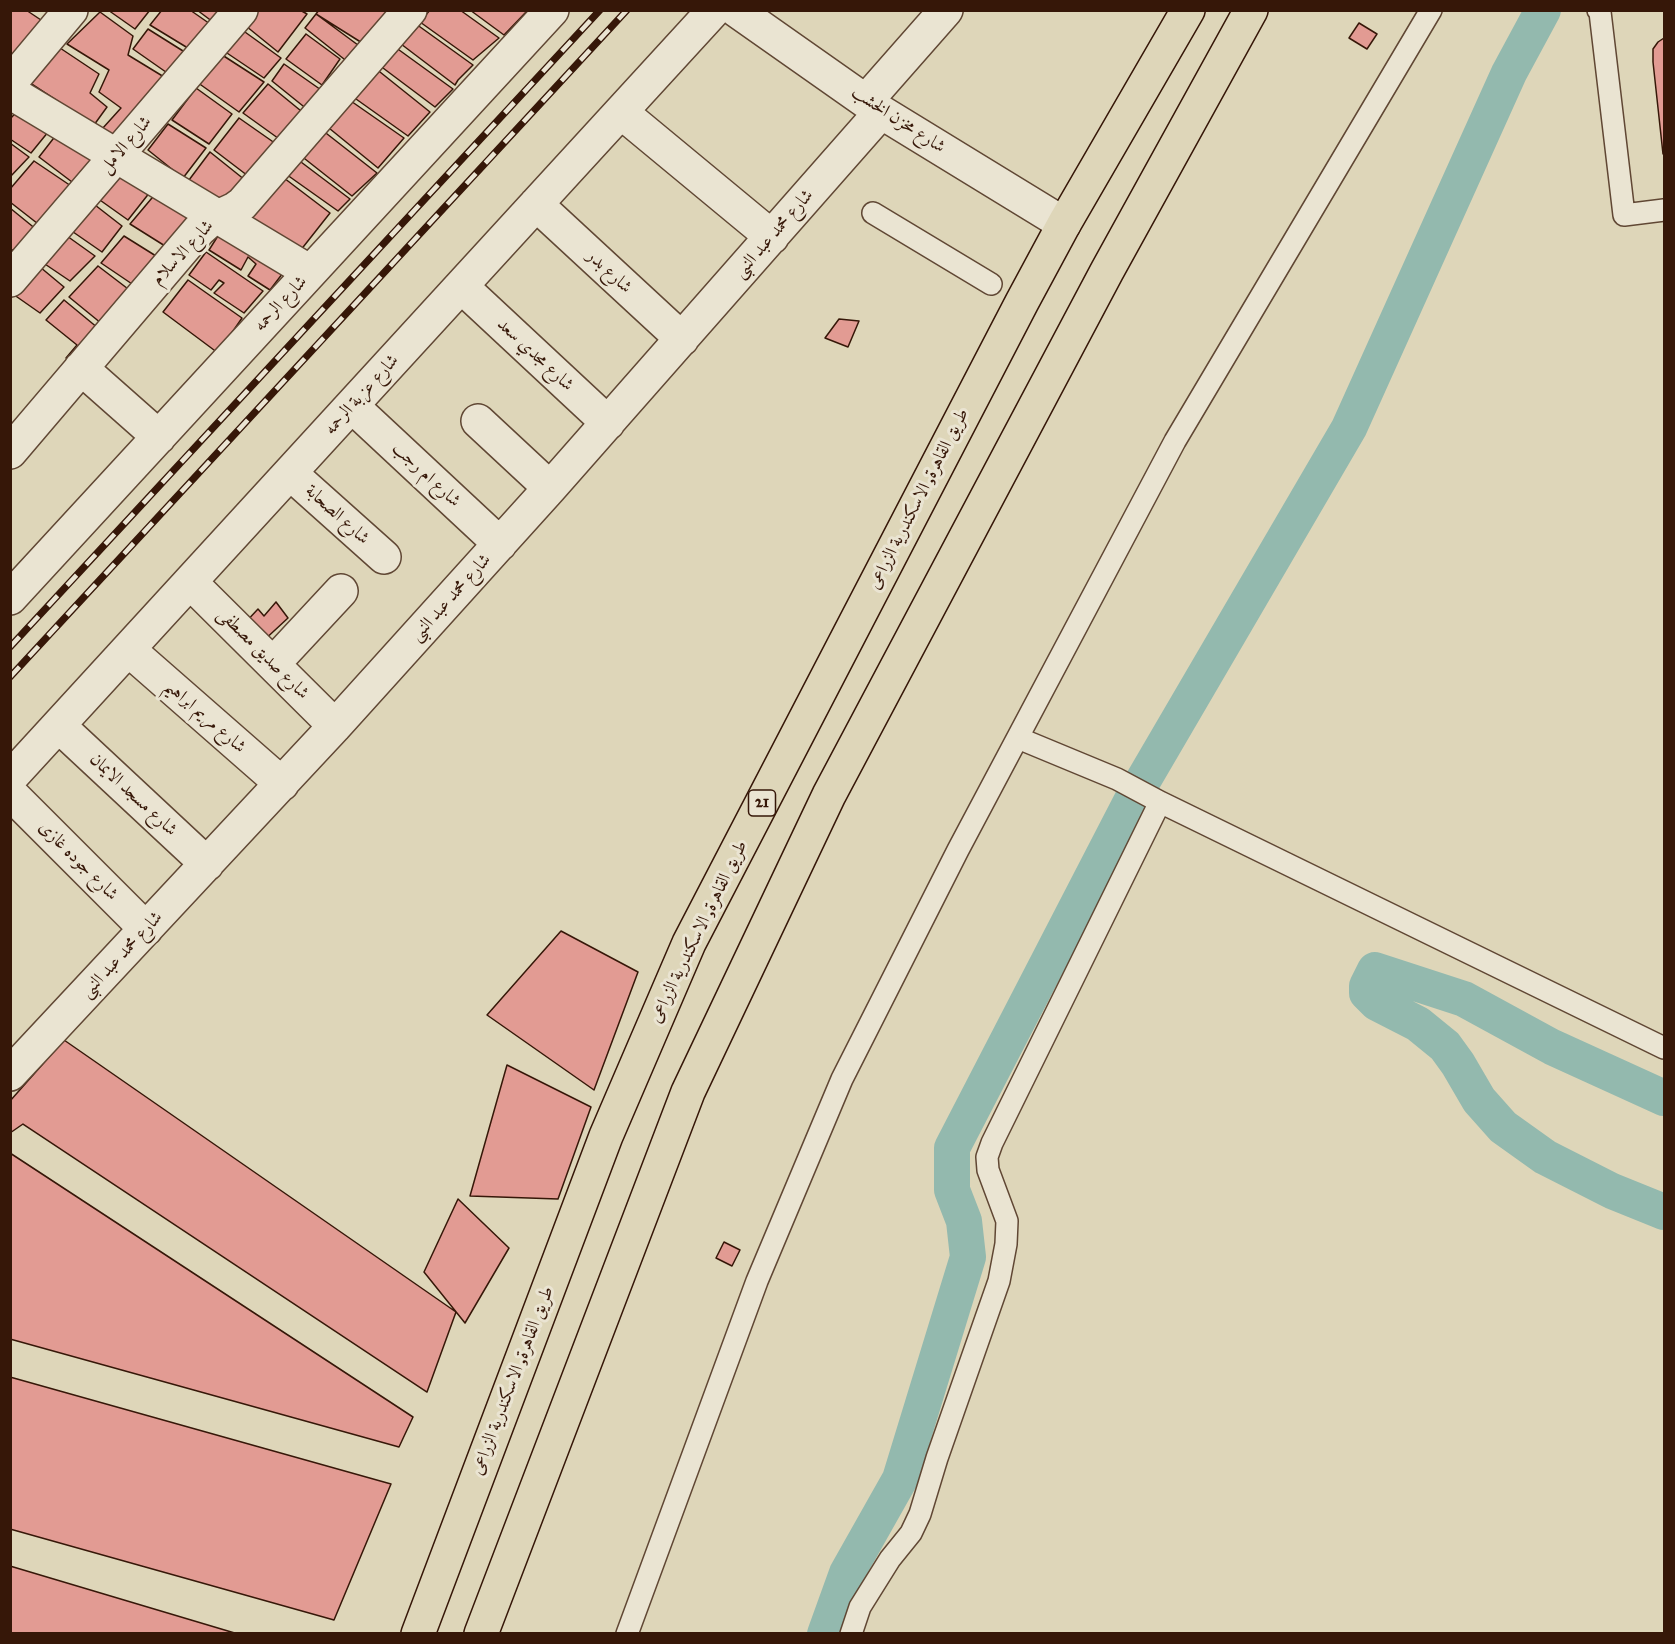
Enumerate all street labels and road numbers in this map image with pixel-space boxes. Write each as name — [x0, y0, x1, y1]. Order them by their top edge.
street label: شارع مخزن الخشب — [847, 82, 949, 158]
street label: شارع الامل — [95, 112, 157, 178]
street label: شارع محمد عبد النبى — [730, 185, 818, 283]
street label: شارع الاسلام — [147, 216, 219, 290]
street label: شارع بدر — [582, 246, 636, 298]
street label: شارع الرحمه — [250, 272, 312, 336]
street label: شارع مجدي سعد — [492, 314, 578, 396]
street label: شارع عزبة الرحمه — [320, 350, 404, 440]
street label: طريق القاهرة, الاسكندرية الزراعى — [864, 405, 974, 593]
street label: شارع ام رجب — [387, 438, 465, 512]
street label: شارع الصحابة — [300, 480, 374, 550]
street label: شارع محمد عبد النبى — [406, 550, 496, 646]
street label: شارع صديق مصطفى — [213, 604, 313, 704]
street label: شارع مريم ابراهيم — [160, 676, 250, 758]
street label: شارع مسجد الايمان — [85, 749, 181, 841]
road number: 21 — [748, 790, 776, 816]
street label: شارع جوده غازى — [34, 817, 122, 905]
street label: طريق القاهرة, الاسكندرية الزراعى — [645, 837, 753, 1027]
street label: شارع محمد عبد النبى — [76, 907, 168, 1003]
street label: طريق القاهرة, الاسكندرية الزراعى — [467, 1284, 559, 1478]

